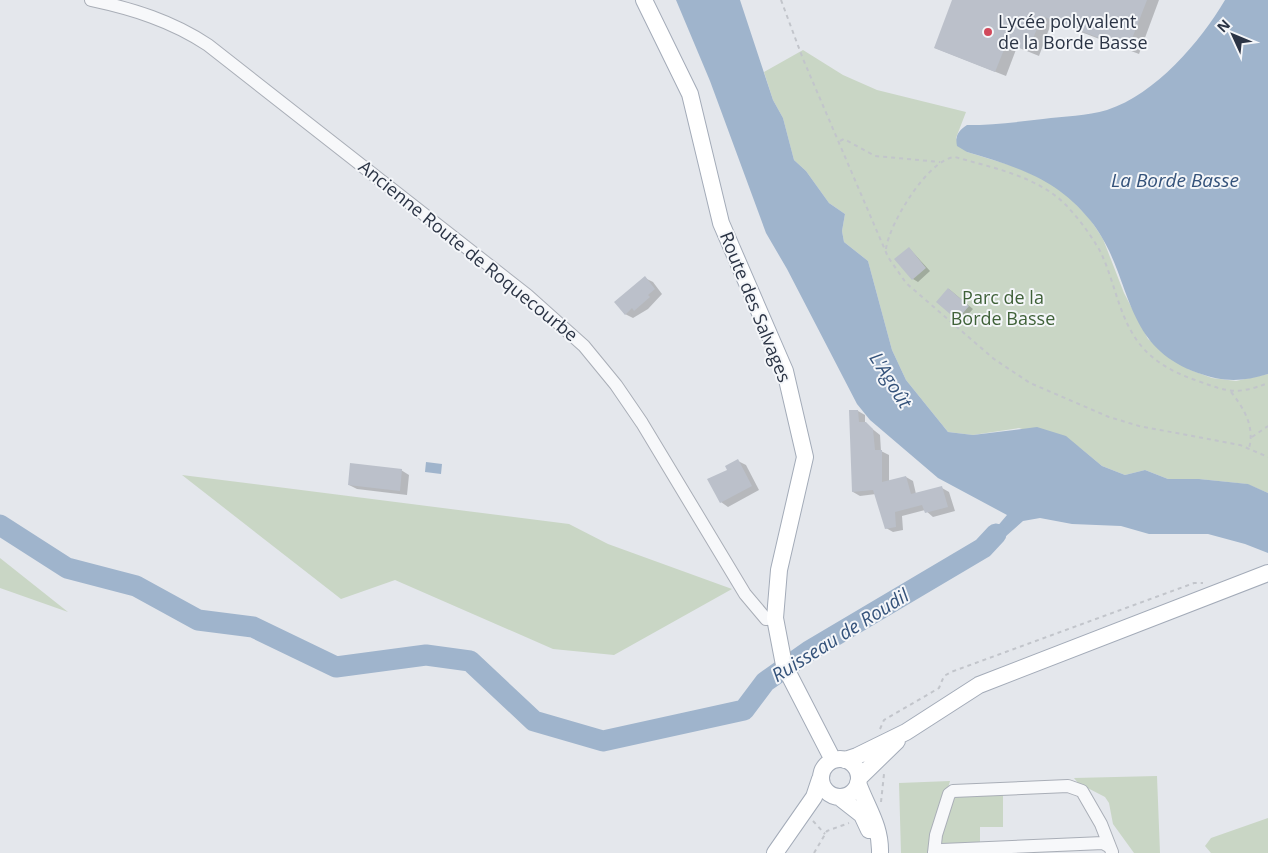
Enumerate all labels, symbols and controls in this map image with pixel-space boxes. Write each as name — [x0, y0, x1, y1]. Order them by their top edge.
place label: Lycée polyvalent de la Borde Basse — [998, 9, 1148, 54]
north arrow — [1208, 10, 1258, 60]
text: N — [1212, 15, 1234, 36]
marker: Lycée polyvalent de la Borde Basse — [982, 26, 994, 38]
street label: Ancienne Route de Roquecourbe — [354, 154, 583, 346]
water label: La Borde Basse — [1111, 167, 1239, 193]
street label: Route des Salvages — [715, 228, 797, 385]
park label: Parc de la Borde Basse — [951, 285, 1055, 330]
water label: L'Agoût — [864, 347, 919, 414]
water label: Ruisseau de Roudil — [766, 582, 915, 688]

